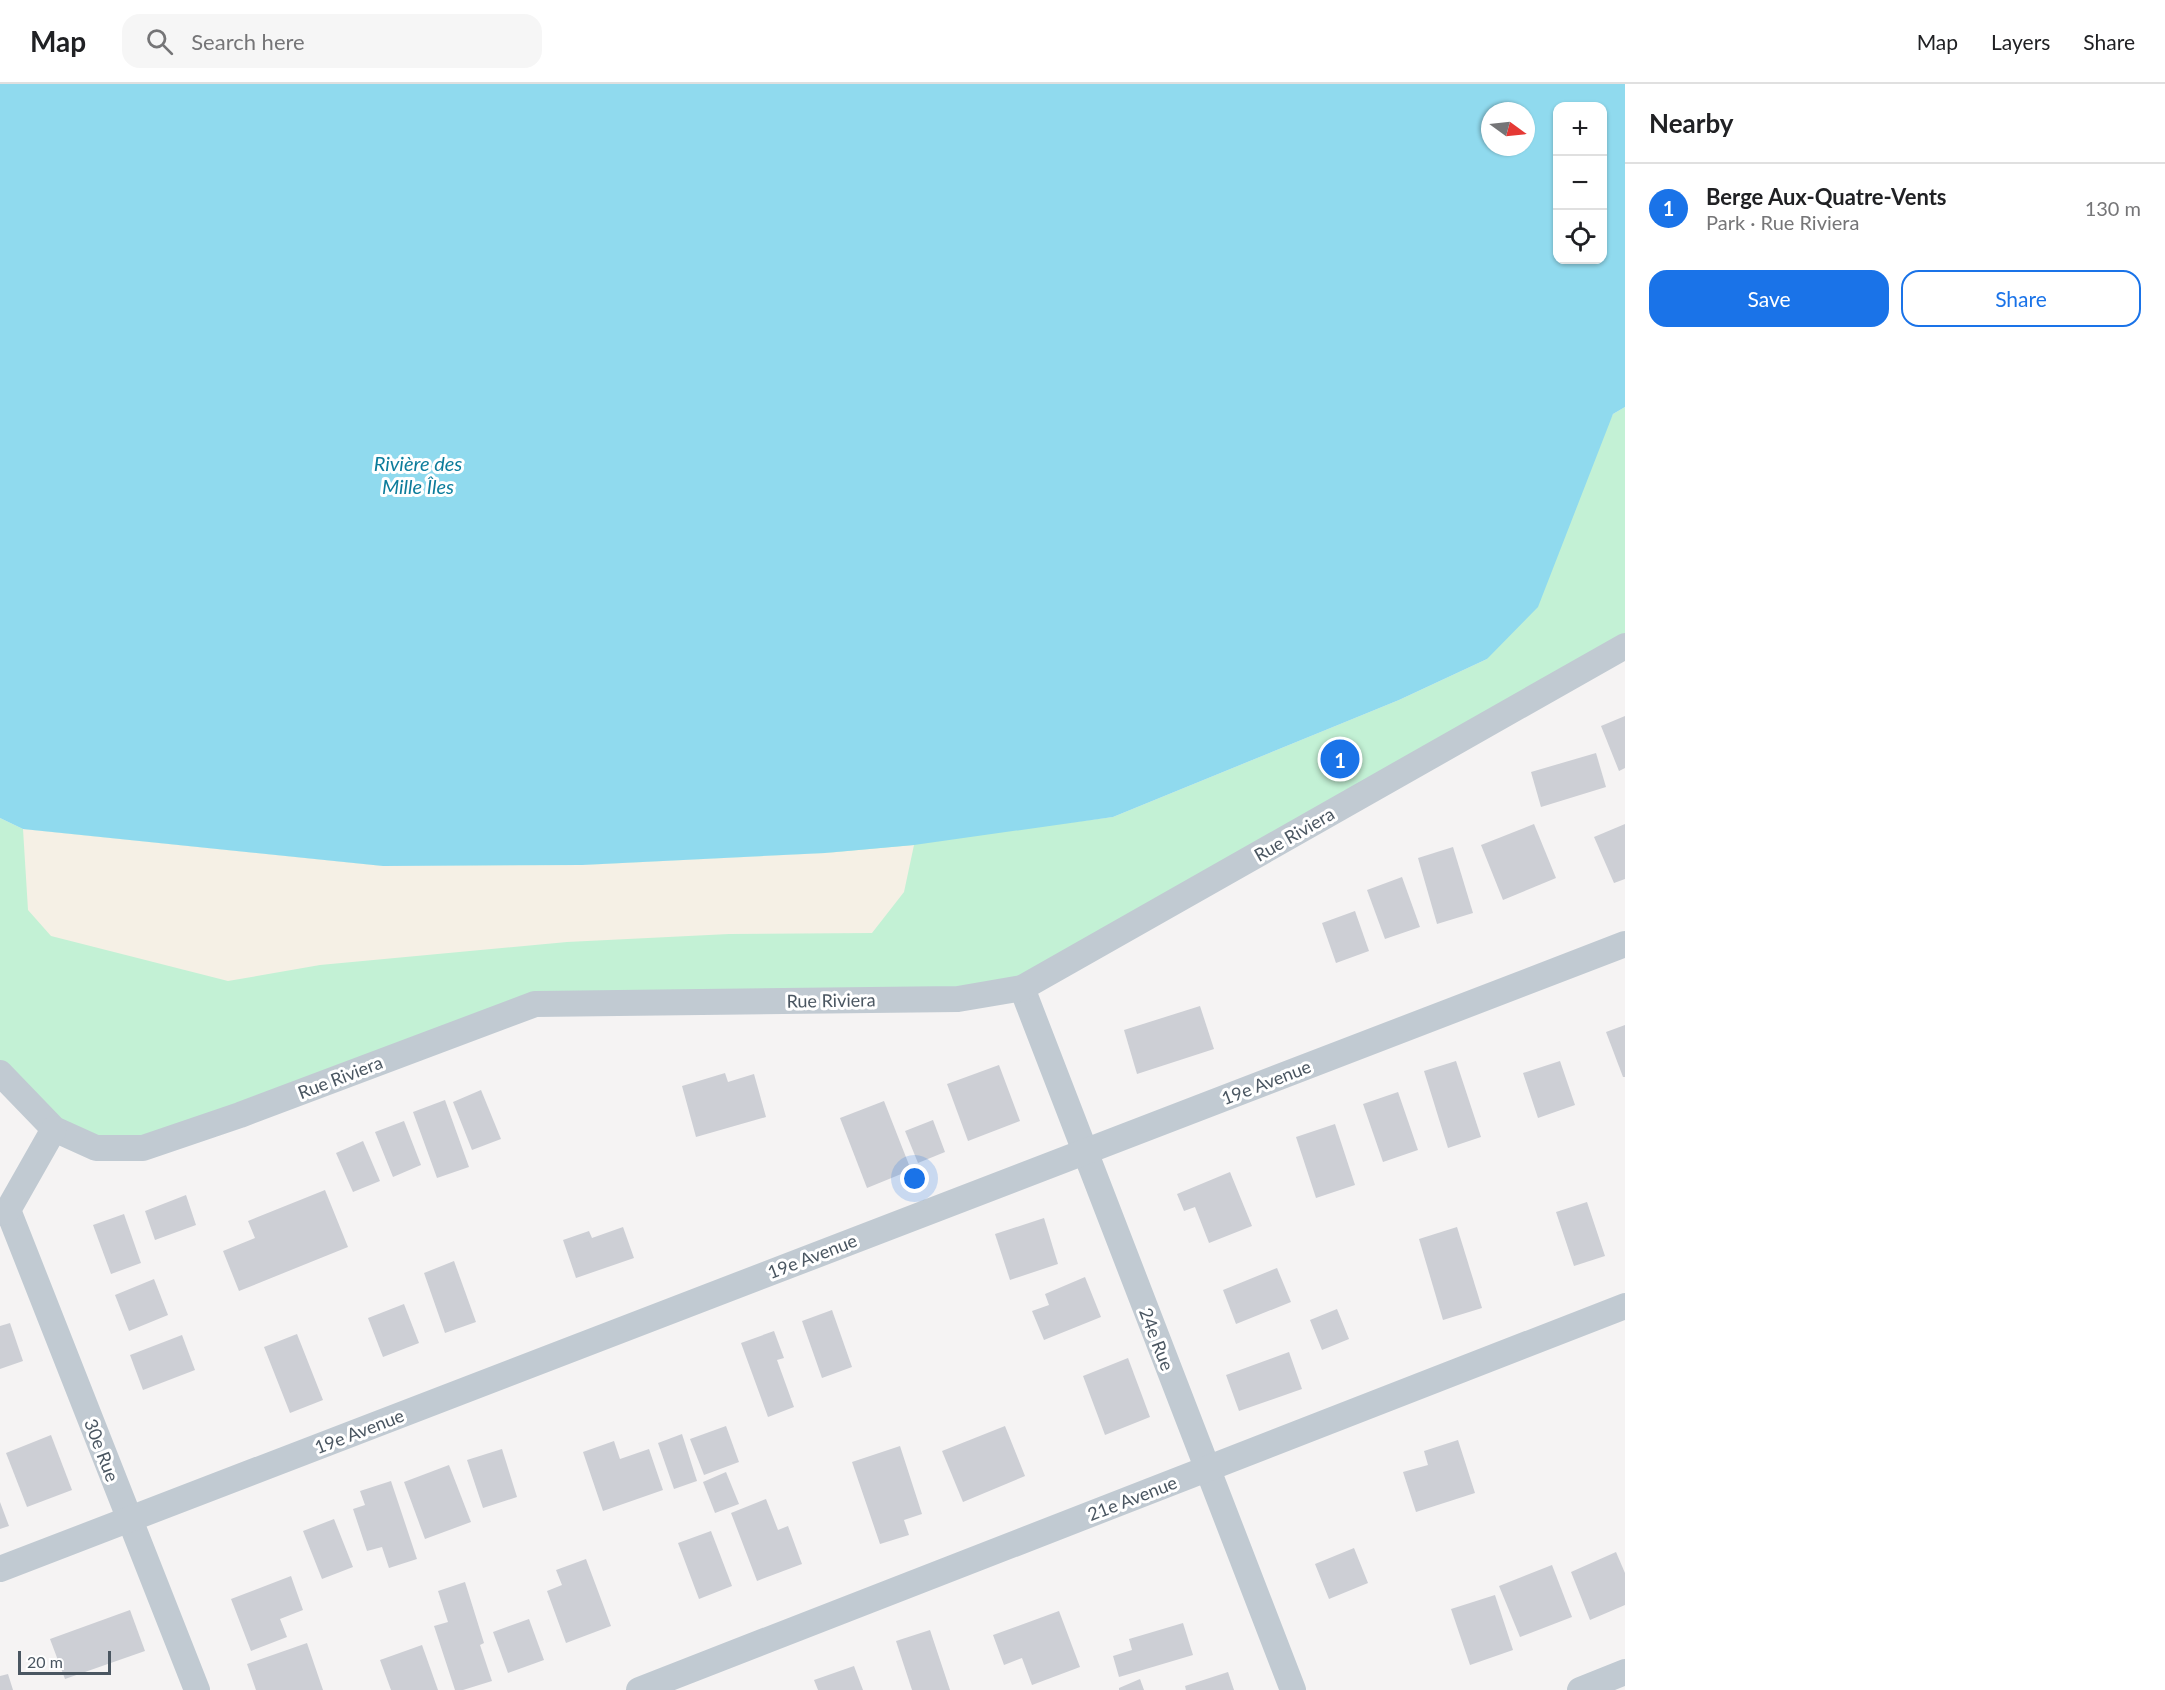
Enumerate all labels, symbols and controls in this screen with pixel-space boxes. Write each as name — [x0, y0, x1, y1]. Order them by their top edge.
search box — [122, 14, 542, 68]
text: Map — [30, 24, 86, 58]
icon: search — [143, 25, 176, 58]
text: Search here — [191, 28, 305, 55]
text: Map — [1917, 29, 1958, 54]
text: Layers — [1991, 29, 2050, 54]
text: Share — [2083, 29, 2135, 54]
north arrow — [1481, 102, 1535, 156]
map controls — [1553, 102, 1607, 264]
button: + — [1553, 102, 1607, 156]
text: Nearby — [1649, 107, 1734, 139]
button: − — [1553, 156, 1607, 210]
text: Berge Aux-Quatre-Vents — [1706, 183, 1947, 210]
text: 1 — [1663, 196, 1674, 220]
text: 130 m — [2085, 196, 2141, 220]
button: locate — [1553, 210, 1607, 264]
text: Park · Rue Riviera — [1706, 210, 1859, 234]
button: Save — [1649, 270, 1889, 327]
button: Share — [1901, 270, 2141, 327]
water label: Rivière des Mille Îles — [374, 451, 462, 498]
pin: 1 — [1320, 736, 1360, 782]
street label: Rue Riviera — [1250, 802, 1338, 866]
street label: Rue Riviera — [786, 988, 876, 1012]
street label: Rue Riviera — [295, 1051, 385, 1103]
street label: 19e Avenue — [1218, 1055, 1314, 1109]
your location — [900, 1164, 929, 1193]
street label: 19e Avenue — [764, 1229, 860, 1283]
street label: 24e Rue — [1135, 1305, 1179, 1373]
street label: 19e Avenue — [311, 1404, 407, 1458]
street label: 30e Rue — [80, 1416, 124, 1484]
street label: 21e Avenue — [1084, 1471, 1180, 1525]
scale bar — [18, 1648, 111, 1676]
text: 20 m — [27, 1652, 63, 1671]

